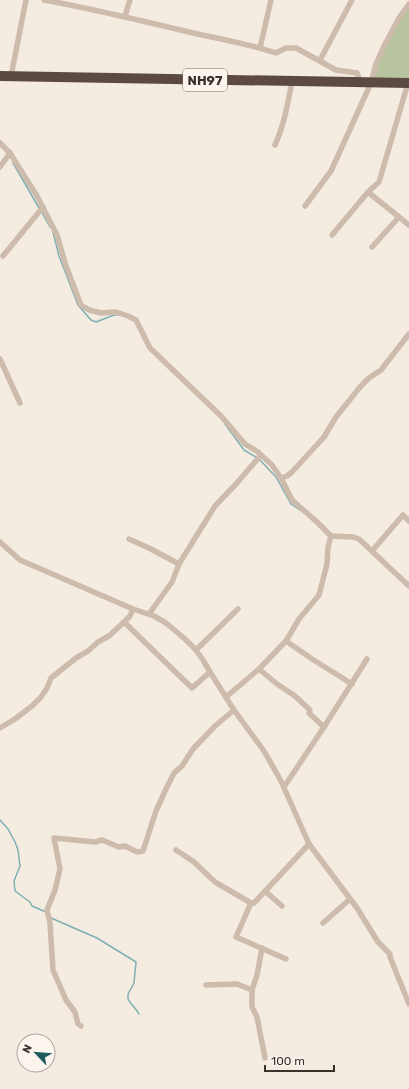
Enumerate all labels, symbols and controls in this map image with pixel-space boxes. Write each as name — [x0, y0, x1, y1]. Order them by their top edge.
road number: NH97 — [183, 69, 227, 91]
north arrow — [16, 1033, 56, 1073]
text: N — [20, 1042, 35, 1055]
scale bar — [265, 1047, 334, 1073]
text: 100 m — [271, 1054, 305, 1068]

